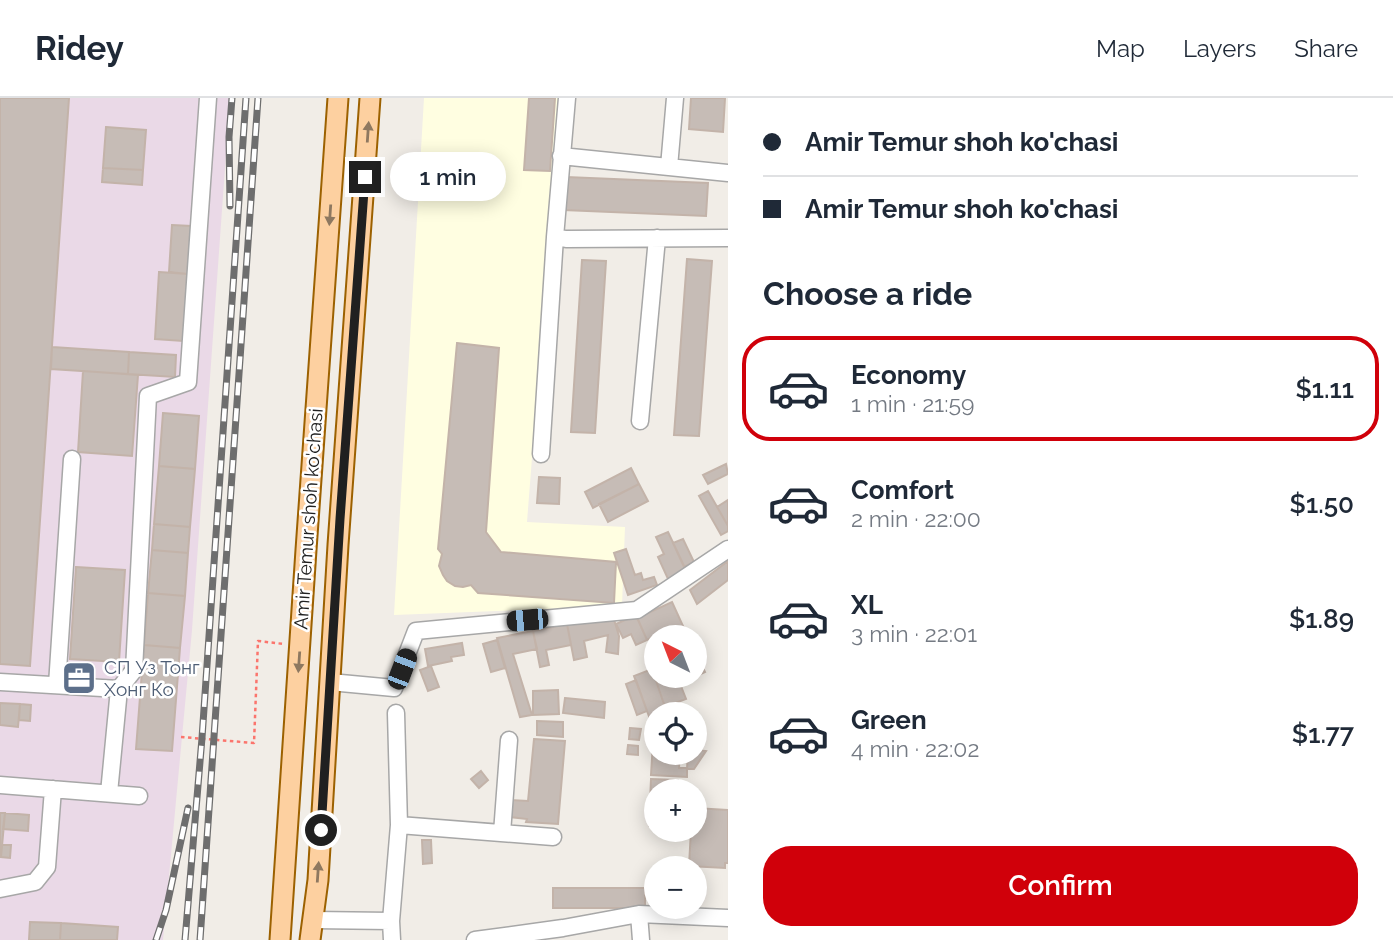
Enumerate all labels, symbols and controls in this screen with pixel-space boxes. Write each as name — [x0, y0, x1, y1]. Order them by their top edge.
text: Ridey — [35, 29, 124, 68]
text: Map — [1096, 34, 1145, 63]
text: Layers — [1183, 34, 1256, 63]
text: Share — [1294, 34, 1358, 63]
one-way arrow — [363, 121, 374, 143]
text: Amir Temur shoh ko'chasi — [805, 127, 1119, 157]
callout: 1 min — [390, 153, 505, 202]
route end — [349, 161, 381, 193]
text: 1 min — [419, 163, 477, 190]
text: Amir Temur shoh ko'chasi — [805, 194, 1119, 224]
one-way arrow — [324, 204, 335, 226]
text: Choose a ride — [763, 275, 972, 312]
icon: car — [767, 357, 830, 420]
text: Economy — [851, 360, 966, 390]
text: $1.11 — [1295, 374, 1354, 404]
text: 1 min · 21:59 — [851, 390, 975, 417]
street label: Amir Temur shoh ko'chasi — [289, 408, 327, 630]
icon: car — [767, 472, 830, 535]
text: Comfort — [851, 475, 954, 505]
text: $1.50 — [1290, 489, 1354, 519]
text: 2 min · 22:00 — [851, 505, 981, 532]
icon: car — [767, 587, 830, 650]
text: XL — [851, 590, 883, 620]
text: $1.89 — [1289, 604, 1354, 634]
car — [506, 608, 549, 632]
text: 3 min · 22:01 — [851, 620, 977, 647]
north arrow — [644, 625, 707, 688]
map controls — [644, 625, 707, 919]
car — [385, 646, 420, 692]
one-way arrow — [293, 651, 304, 673]
place label: СП Уз Тонг Хонг Ко — [104, 656, 200, 700]
office icon: СП Уз Тонг Хонг Ко — [60, 659, 98, 697]
button: locate — [644, 702, 707, 765]
icon: car — [767, 702, 830, 765]
text: Green — [851, 705, 927, 735]
text: $1.77 — [1292, 719, 1354, 749]
text: 4 min · 22:02 — [851, 735, 979, 762]
button: + — [644, 779, 707, 842]
route start — [305, 814, 337, 846]
button: Confirm — [763, 846, 1358, 926]
button: − — [644, 856, 707, 919]
one-way arrow — [313, 861, 324, 883]

